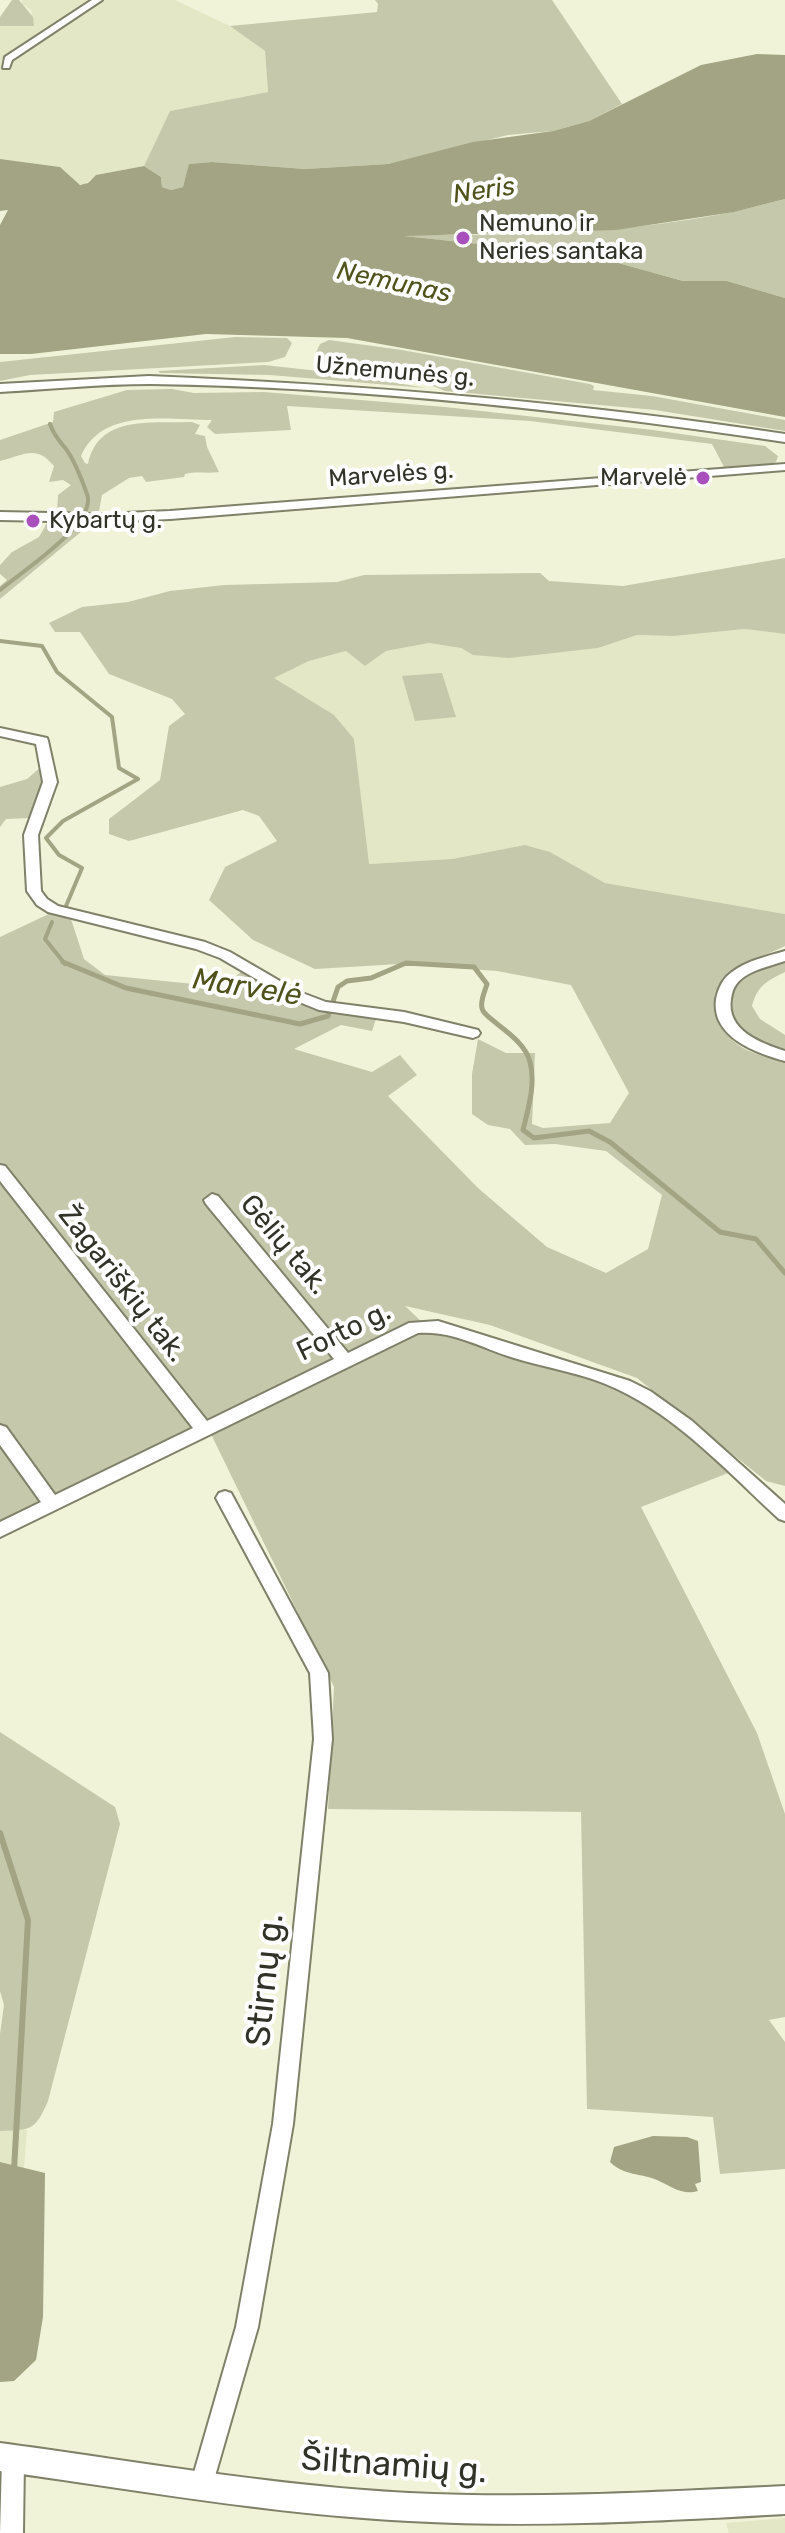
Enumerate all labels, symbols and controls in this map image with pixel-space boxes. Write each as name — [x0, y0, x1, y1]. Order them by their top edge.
water label: Neris — [451, 171, 517, 211]
place label: Nemuno ir Neries santaka — [479, 210, 643, 266]
marker: Nemuno ir Neries santaka — [454, 229, 472, 247]
water label: Nemunas — [334, 256, 454, 310]
street label: Užnemunės g. — [314, 351, 476, 393]
street label: Marvelės g. — [327, 456, 455, 494]
place label: Marvelė — [600, 464, 687, 492]
marker: Marvelė — [694, 469, 712, 487]
place label: Kybartų g. — [49, 507, 162, 535]
marker: Kybartų g. — [24, 512, 42, 530]
water label: Marvelė — [190, 962, 304, 1014]
street label: Gėlių tak. — [233, 1188, 335, 1302]
street label: Žagariškių tak. — [51, 1199, 193, 1369]
street label: Forto g. — [292, 1295, 396, 1369]
street label: Stirnų g. — [239, 1911, 293, 2049]
street label: Šiltnamių g. — [300, 2439, 488, 2493]

